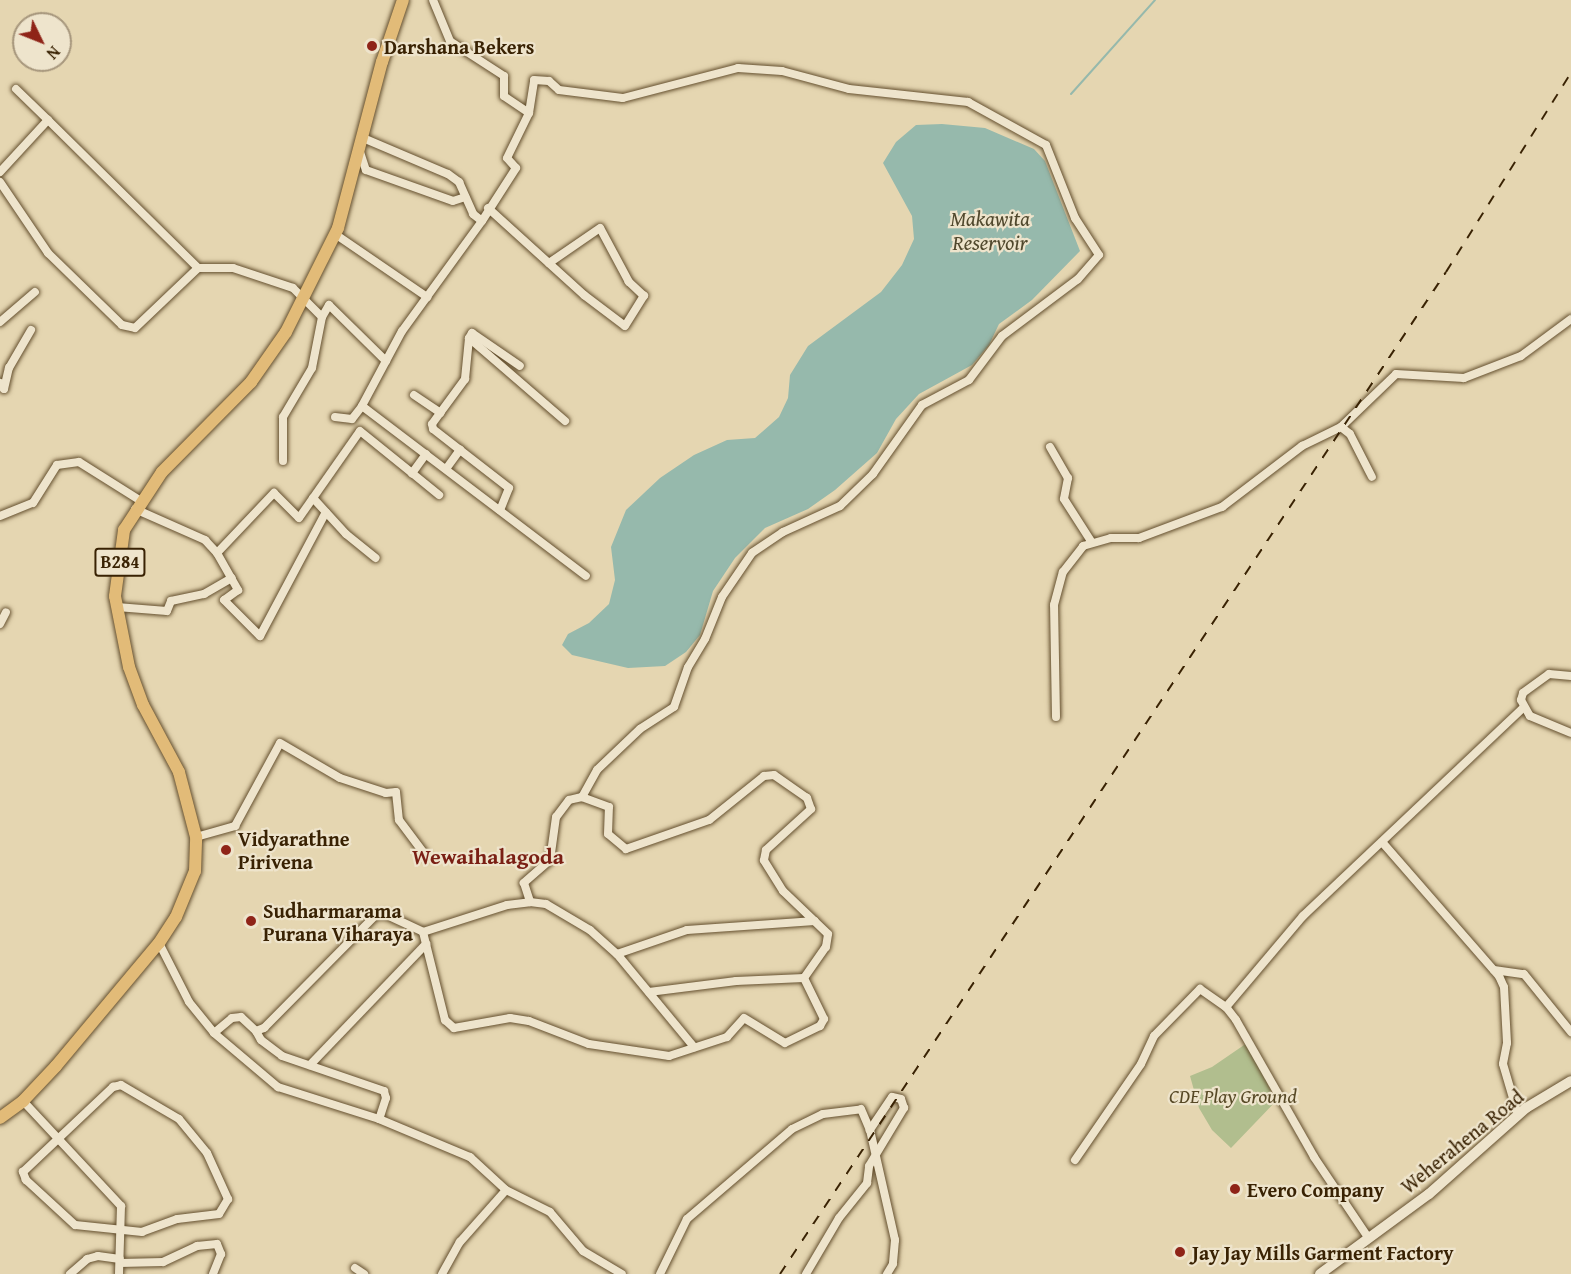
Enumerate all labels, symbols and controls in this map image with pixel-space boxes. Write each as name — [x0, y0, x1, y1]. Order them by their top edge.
north arrow — [12, 12, 72, 72]
place label: Darshana Bekers — [384, 34, 534, 58]
marker: Darshana Bekers — [365, 39, 379, 53]
text: N — [41, 41, 66, 65]
water label: Makawita Reservoir — [950, 206, 1030, 256]
road number: B284 — [93, 547, 147, 577]
place label: Vidyarathne Pirivena — [238, 826, 350, 873]
marker: Vidyarathne Pirivena — [219, 843, 233, 857]
district label: Wewaihalagoda — [412, 844, 564, 870]
place label: Sudharmarama Purana Viharaya — [263, 898, 413, 945]
marker: Sudharmarama Purana Viharaya — [244, 914, 258, 928]
park label: CDE Play Ground — [1169, 1083, 1297, 1107]
street label: Weherahena Road — [1396, 1084, 1528, 1198]
place label: Evero Company — [1247, 1177, 1384, 1201]
marker: Evero Company — [1228, 1182, 1242, 1196]
place label: Jay Jay Mills Garment Factory — [1192, 1240, 1453, 1264]
marker: Jay Jay Mills Garment Factory — [1173, 1245, 1187, 1259]

